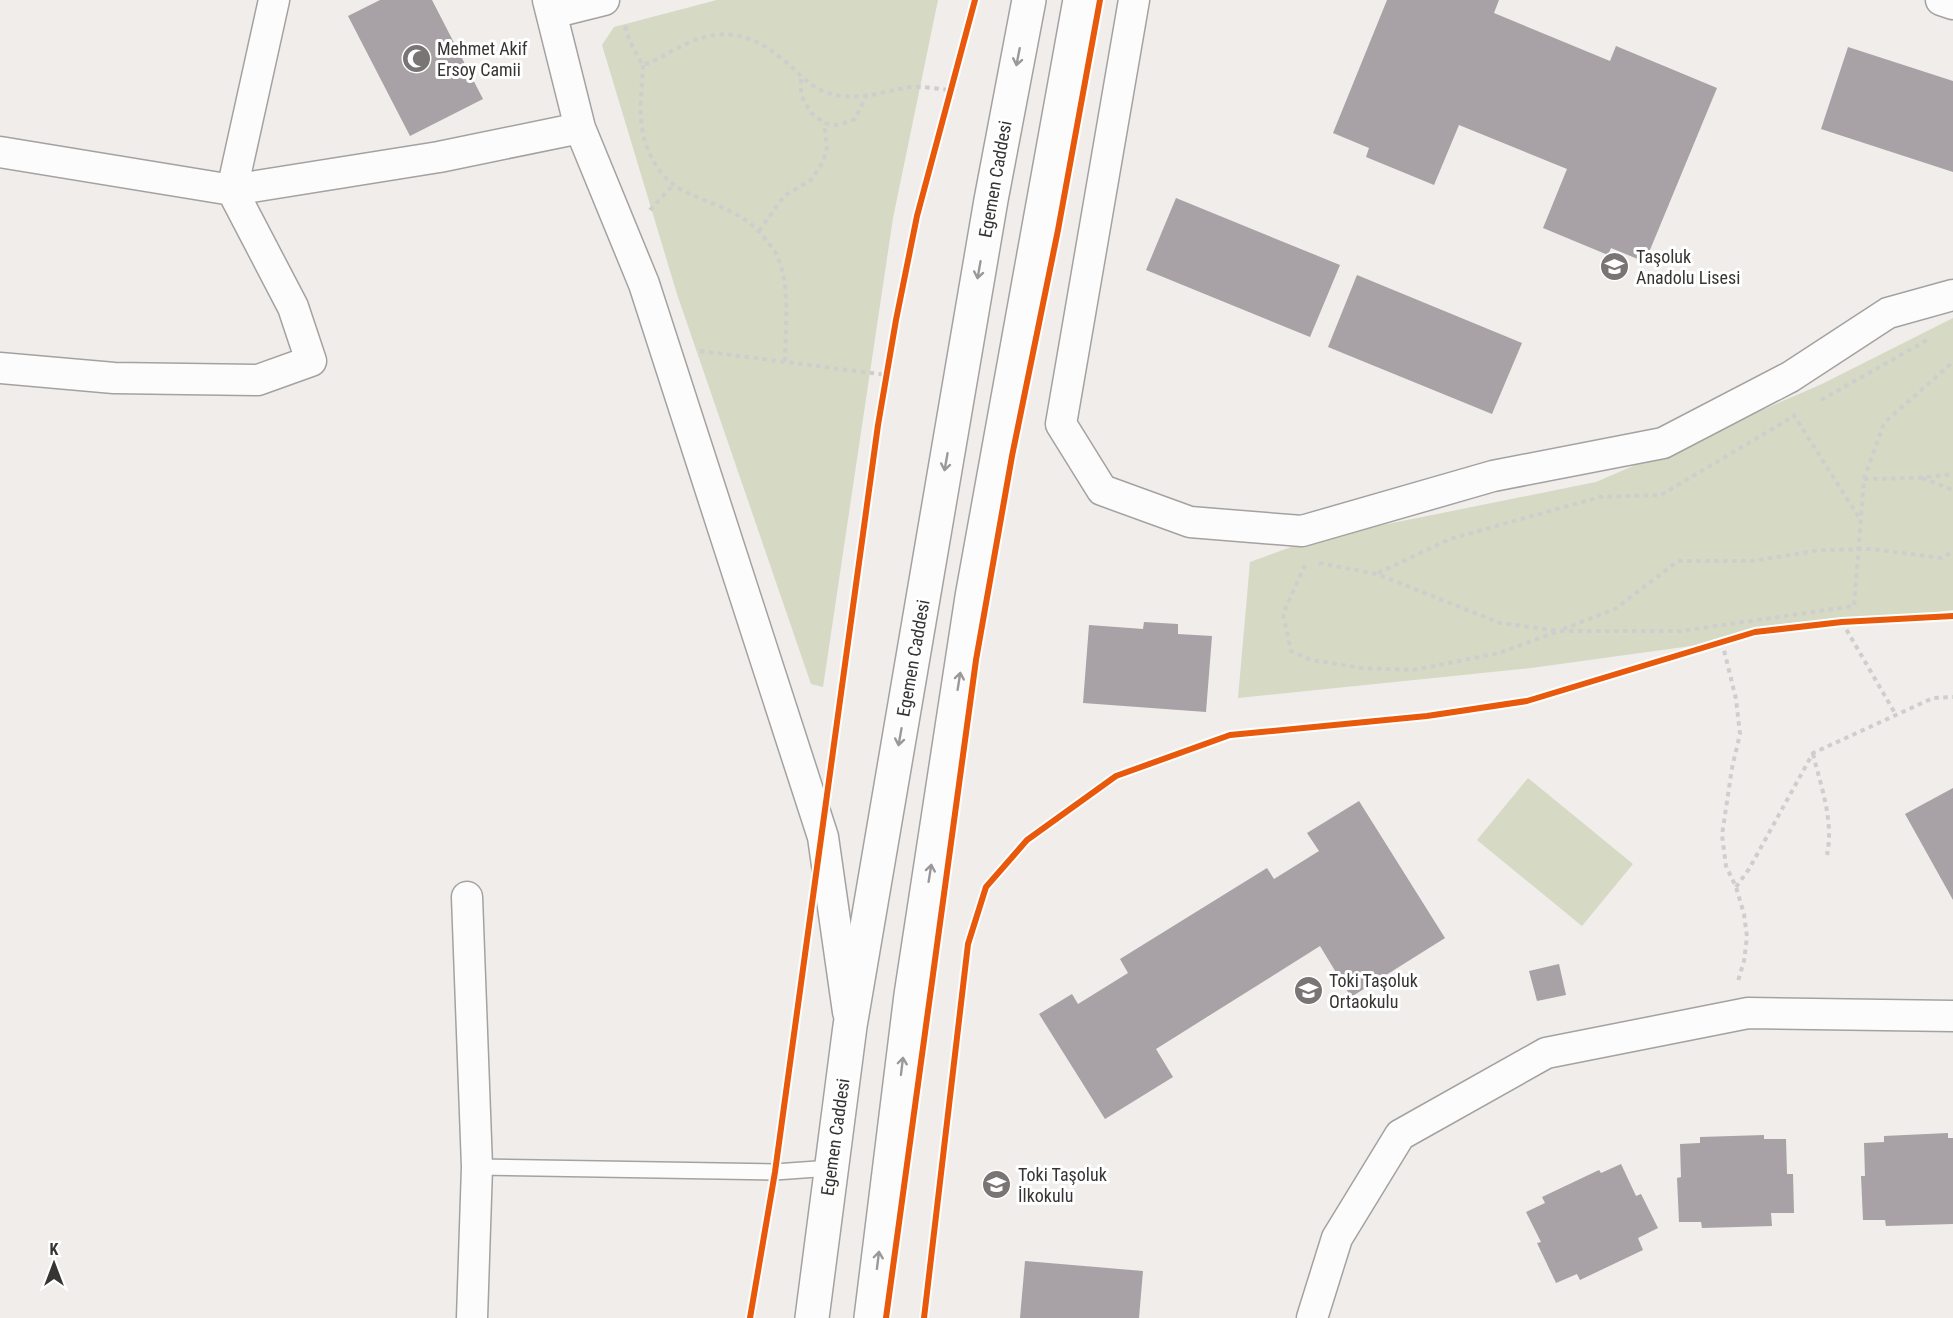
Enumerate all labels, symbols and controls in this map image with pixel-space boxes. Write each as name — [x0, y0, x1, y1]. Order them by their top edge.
place label: Mehmet Akif Ersoy Camii — [437, 38, 528, 80]
mosque icon: Mehmet Akif Ersoy Camii — [400, 42, 432, 74]
one-way arrow — [1012, 47, 1023, 67]
street label: Egemen Caddesi — [974, 119, 1016, 239]
place label: Taşoluk Anadolu Lisesi — [1636, 246, 1740, 288]
school or university icon: Taşoluk Anadolu Lisesi — [1599, 250, 1631, 282]
one-way arrow — [973, 259, 984, 279]
one-way arrow — [941, 452, 952, 471]
street label: Egemen Caddesi — [892, 598, 934, 718]
one-way arrow — [954, 671, 965, 691]
one-way arrow — [894, 727, 905, 747]
one-way arrow — [924, 864, 935, 884]
place label: Toki Taşoluk Ortaokulu — [1329, 970, 1418, 1012]
school or university icon: Toki Taşoluk Ortaokulu — [1292, 974, 1324, 1006]
one-way arrow — [897, 1057, 908, 1077]
street label: Egemen Caddesi — [816, 1077, 854, 1197]
place label: Toki Taşoluk İlkokulu — [1018, 1164, 1107, 1206]
school or university icon: Toki Taşoluk İlkokulu — [981, 1168, 1013, 1200]
north arrow — [24, 1234, 84, 1294]
text: K — [50, 1240, 59, 1259]
one-way arrow — [873, 1251, 884, 1270]

